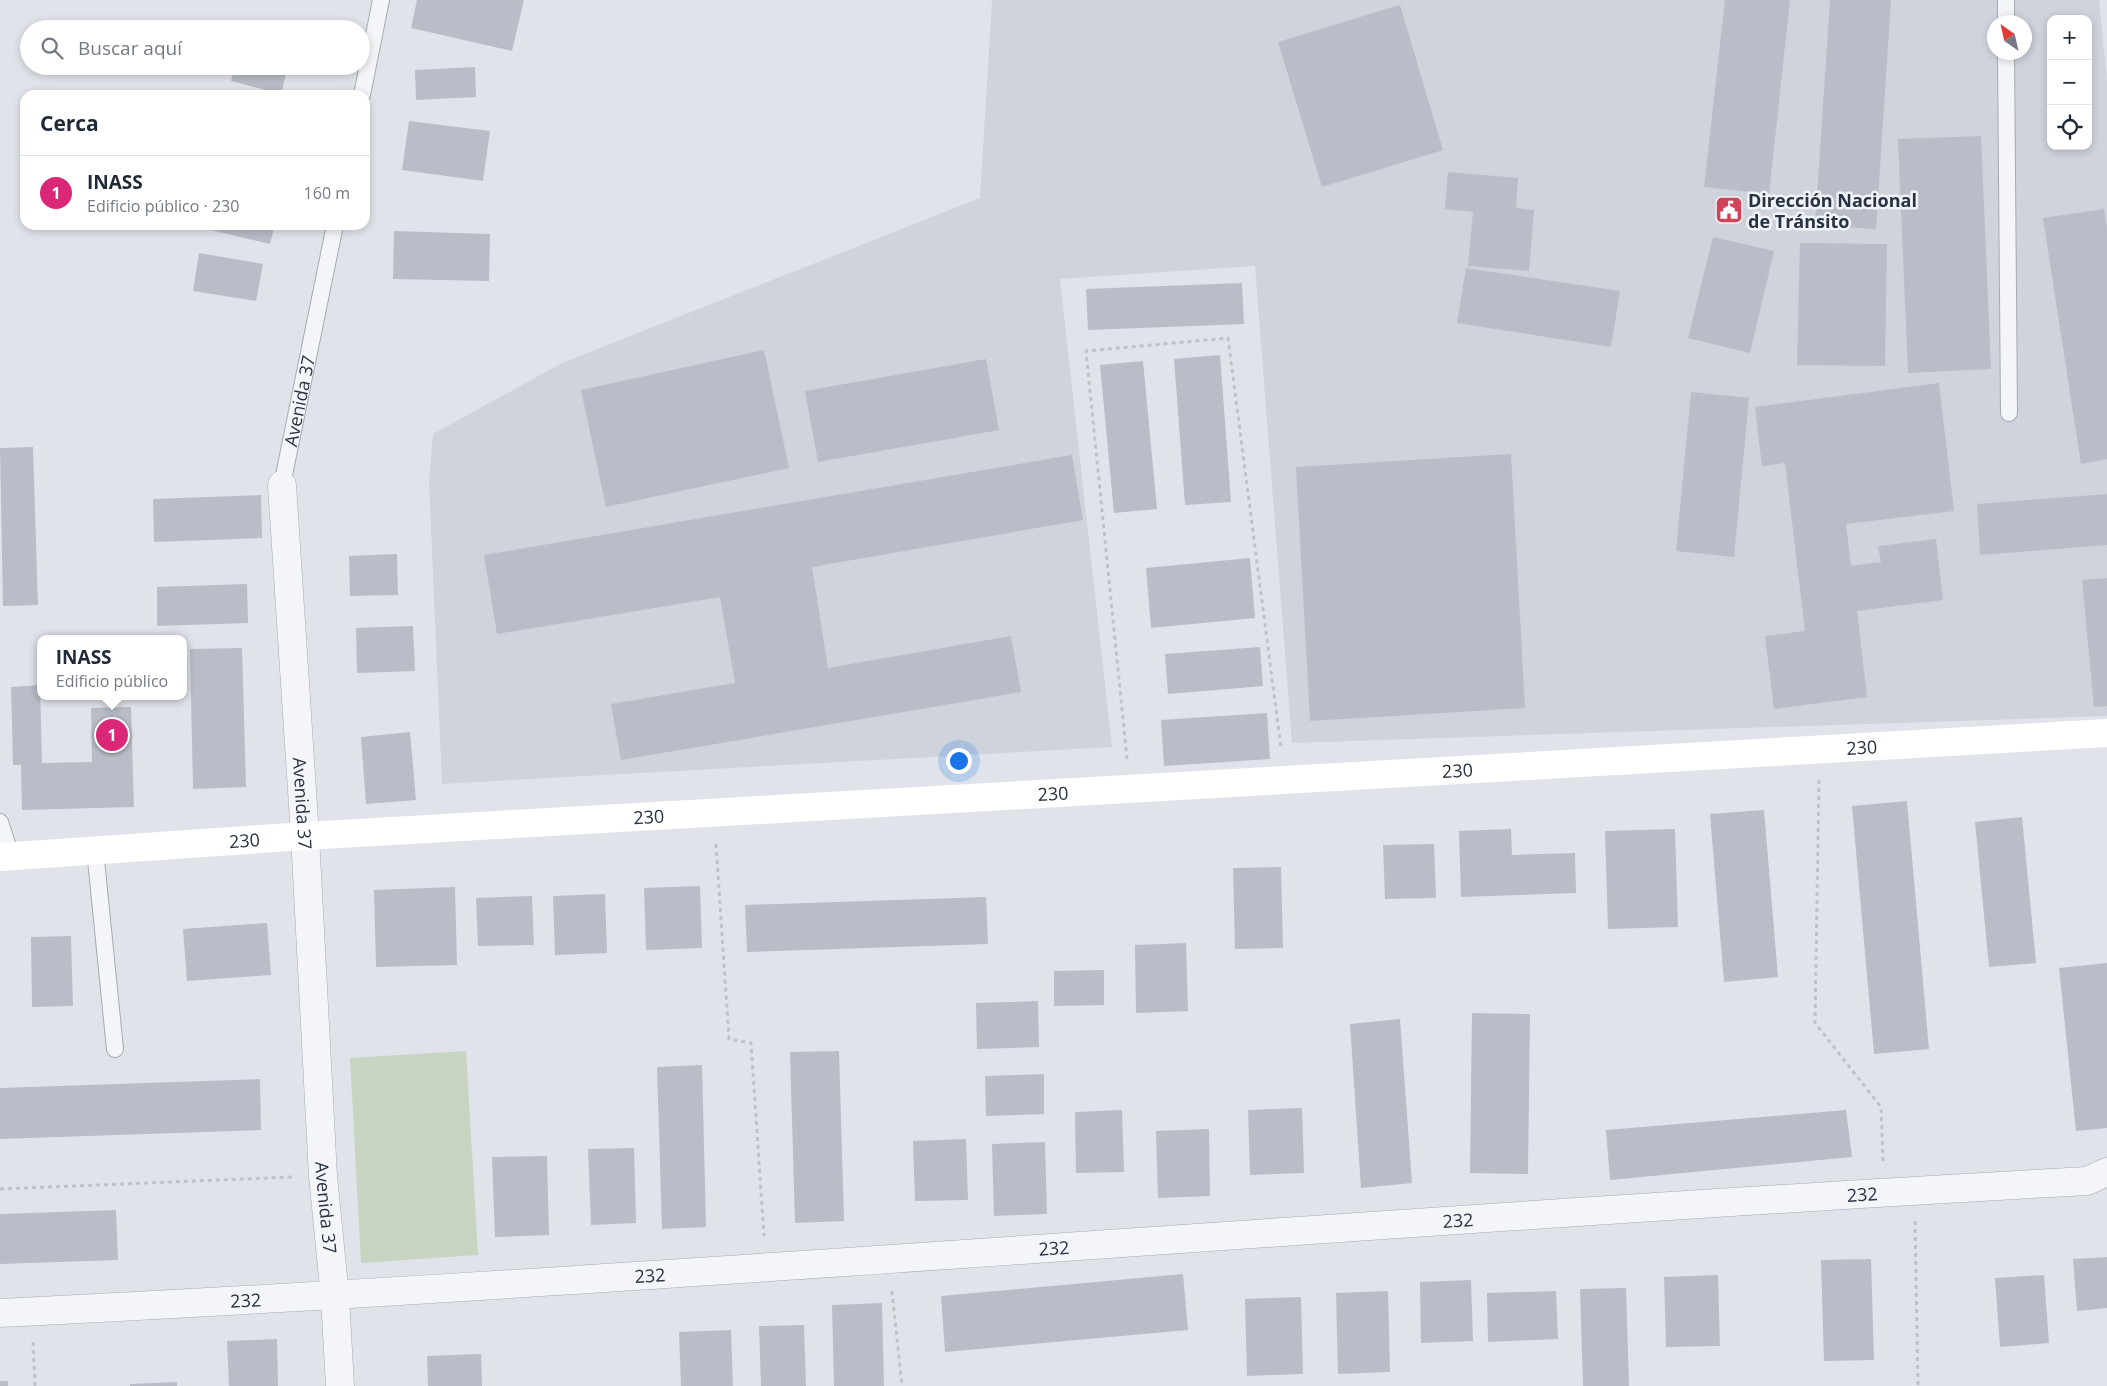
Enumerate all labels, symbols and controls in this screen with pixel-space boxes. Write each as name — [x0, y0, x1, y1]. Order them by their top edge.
north arrow — [1987, 15, 2032, 60]
map controls — [2047, 15, 2092, 150]
button: + — [2047, 15, 2092, 60]
search box — [20, 20, 370, 75]
icon: search — [38, 34, 66, 62]
text: Buscar aquí — [78, 35, 182, 61]
button: − — [2047, 60, 2092, 105]
button: locate — [2047, 105, 2092, 150]
text: Cerca — [40, 109, 99, 137]
text: INASS — [87, 169, 143, 195]
text: 1 — [51, 182, 61, 204]
text: 160 m — [304, 182, 350, 204]
place label: Dirección Nacional de Tránsito — [1748, 188, 1917, 233]
text: Edificio público · 230 — [87, 195, 239, 217]
public building icon: Dirección Nacional de Tránsito — [1714, 195, 1744, 225]
street label: Avenida 37 — [278, 353, 320, 448]
popup — [37, 635, 187, 700]
text: INASS — [56, 644, 112, 670]
text: Edificio público — [56, 670, 168, 692]
pin: 1 — [96, 716, 128, 754]
street label: 230 — [1846, 734, 1878, 760]
your location — [946, 748, 972, 774]
street label: Avenida 37 — [288, 756, 318, 850]
street label: 230 — [1441, 757, 1474, 783]
street label: 230 — [1037, 780, 1069, 806]
street label: 230 — [633, 803, 665, 829]
street label: 230 — [228, 827, 261, 853]
street label: Avenida 37 — [310, 1161, 343, 1255]
street label: 232 — [1846, 1181, 1878, 1207]
street label: 232 — [1442, 1207, 1474, 1233]
street label: 232 — [1038, 1235, 1070, 1261]
street label: 232 — [634, 1262, 666, 1288]
street label: 232 — [230, 1287, 262, 1313]

